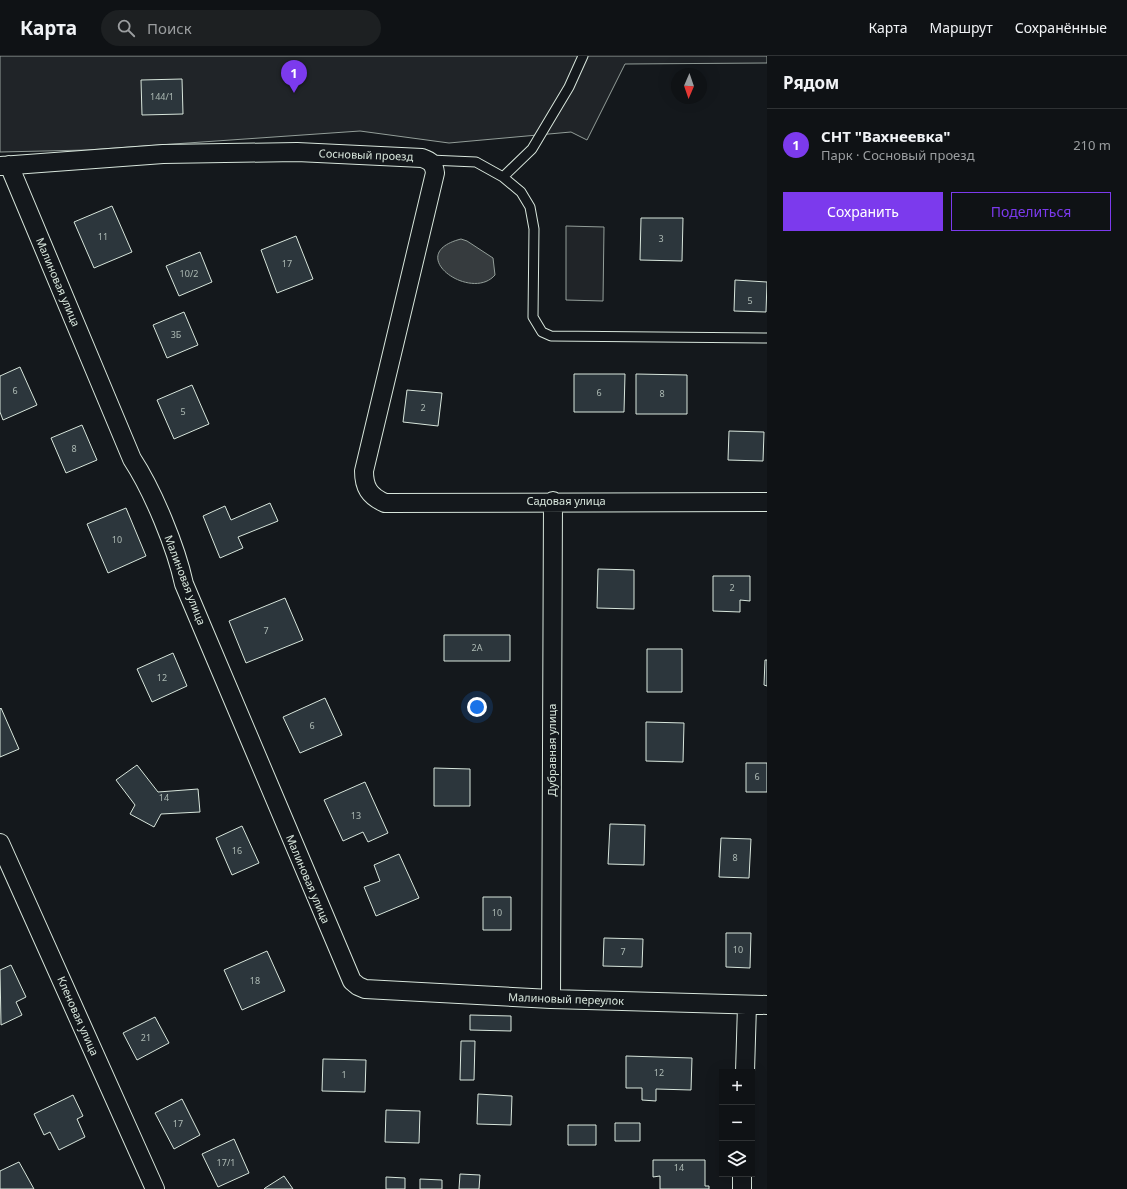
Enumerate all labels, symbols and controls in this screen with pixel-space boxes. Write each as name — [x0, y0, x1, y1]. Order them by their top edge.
search box — [101, 10, 381, 46]
text: Карта — [20, 15, 77, 41]
icon: search — [115, 17, 137, 39]
text: Поиск — [147, 18, 192, 38]
text: Карта — [868, 18, 907, 37]
text: Маршрут — [929, 18, 993, 37]
text: Сохранённые — [1015, 18, 1107, 37]
pin: 1 — [281, 60, 307, 93]
north arrow — [671, 68, 707, 104]
text: Рядом — [783, 71, 839, 94]
house number: 144/1 — [150, 90, 174, 103]
text: СНТ "Вахнеевка" — [821, 126, 950, 146]
text: 1 — [792, 136, 800, 154]
text: 210 m — [1073, 136, 1111, 154]
street label: Сосновый проезд — [319, 145, 414, 164]
text: Парк · Сосновый проезд — [821, 146, 975, 164]
button: Сохранить — [783, 192, 943, 231]
button: Поделиться — [951, 192, 1111, 231]
house number: 11 — [98, 230, 108, 243]
house number: 3 — [658, 232, 664, 245]
street label: Малиновая улица — [33, 235, 84, 329]
house number: 17 — [282, 257, 292, 270]
house number: 10/2 — [180, 267, 198, 280]
house number: 5 — [747, 294, 753, 307]
house number: 3Б — [171, 328, 182, 341]
house number: 6 — [12, 384, 18, 397]
house number: 6 — [596, 386, 602, 399]
house number: 8 — [659, 387, 665, 400]
house number: 2 — [420, 401, 426, 414]
house number: 5 — [180, 405, 186, 418]
house number: 8 — [71, 442, 77, 455]
street label: Садовая улица — [526, 493, 606, 508]
house number: 10 — [112, 533, 122, 546]
street label: Малиновая улица — [161, 533, 210, 627]
house number: 2 — [729, 581, 735, 594]
house number: 7 — [263, 624, 269, 637]
house number: 2А — [472, 641, 483, 654]
house number: 12 — [157, 671, 167, 684]
your location — [467, 697, 487, 717]
street label: Дубравная улица — [544, 704, 559, 796]
house number: 6 — [309, 719, 315, 732]
house number: 6 — [754, 770, 760, 783]
house number: 14 — [159, 791, 169, 804]
house number: 13 — [351, 809, 361, 822]
street label: Малиновая улица — [283, 832, 334, 926]
house number: 16 — [232, 844, 242, 857]
house number: 8 — [732, 851, 738, 864]
house number: 10 — [492, 906, 502, 919]
house number: 10 — [733, 943, 743, 956]
house number: 7 — [620, 945, 626, 958]
street label: Кленовая улица — [54, 974, 103, 1058]
house number: 18 — [250, 974, 260, 987]
street label: Малиновый переулок — [508, 989, 624, 1008]
house number: 21 — [141, 1031, 151, 1044]
house number: 12 — [654, 1066, 664, 1079]
house number: 1 — [341, 1068, 347, 1081]
map controls — [719, 1069, 755, 1177]
button: + — [719, 1069, 755, 1105]
button: − — [719, 1105, 755, 1141]
house number: 17 — [173, 1117, 183, 1130]
button: layers — [719, 1141, 755, 1177]
house number: 17/1 — [217, 1156, 235, 1169]
house number: 14 — [674, 1161, 684, 1174]

